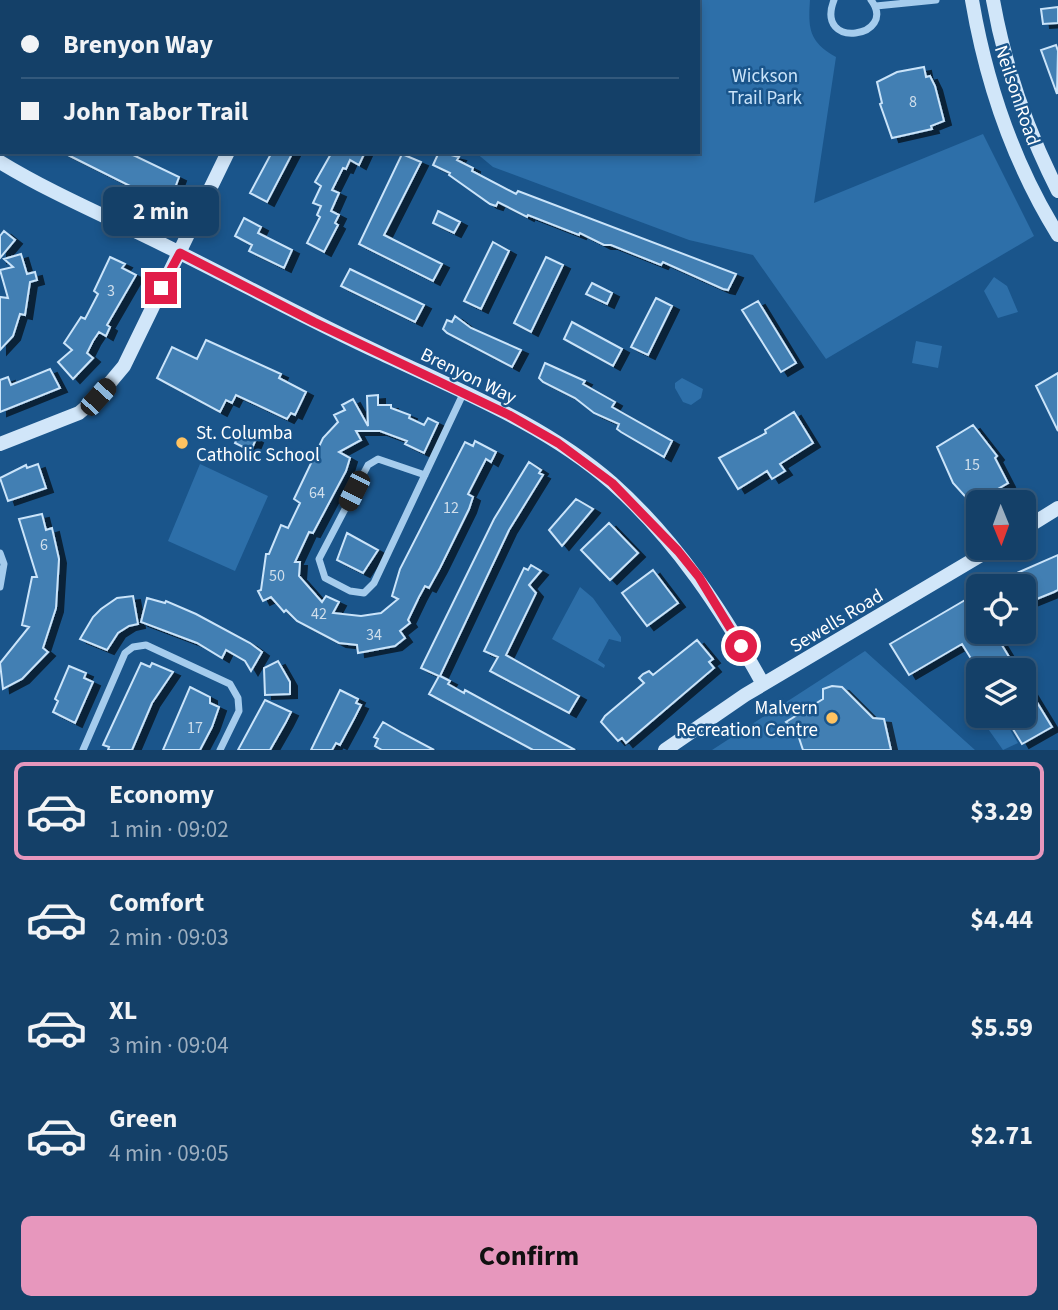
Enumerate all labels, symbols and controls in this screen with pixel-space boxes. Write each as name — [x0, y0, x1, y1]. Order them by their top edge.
text: Brenyon Way — [63, 26, 213, 63]
street label: Neilson Road — [987, 42, 1046, 149]
park label: Wickson Trail Park — [728, 63, 803, 112]
house number: 8 — [909, 91, 917, 113]
text: John Tabor Trail — [63, 93, 248, 130]
callout: 2 min — [103, 187, 219, 236]
text: 2 min — [133, 195, 189, 228]
route end — [145, 272, 177, 304]
house number: 3 — [107, 280, 115, 302]
street label: Brenyon Way — [416, 341, 521, 411]
car — [77, 374, 120, 420]
place label: St. Columba Catholic School — [196, 420, 320, 469]
marker: St. Columba Catholic School — [174, 435, 190, 451]
house number: 15 — [964, 454, 980, 476]
car — [336, 468, 373, 514]
house number: 64 — [309, 482, 325, 504]
north arrow — [966, 490, 1036, 560]
map controls — [966, 490, 1036, 728]
house number: 12 — [443, 497, 459, 519]
house number: 6 — [40, 534, 48, 556]
house number: 50 — [269, 565, 285, 587]
button: locate — [966, 574, 1036, 644]
street label: Sewells Road — [785, 583, 889, 660]
house number: 42 — [311, 603, 327, 625]
house number: 34 — [366, 624, 382, 646]
route start — [725, 630, 757, 662]
button: layers — [966, 658, 1036, 728]
place label: Malvern Recreation Centre — [676, 695, 818, 744]
marker: Malvern Recreation Centre — [824, 710, 840, 726]
house number: 17 — [187, 717, 203, 739]
text: Economy — [109, 776, 214, 813]
icon: car — [25, 780, 88, 843]
text: $3.29 — [970, 793, 1033, 830]
text: 1 min · 09:02 — [109, 813, 229, 846]
text: Comfort — [109, 884, 204, 921]
icon: car — [25, 888, 88, 951]
text: $4.44 — [970, 901, 1033, 938]
text: 2 min · 09:03 — [109, 921, 229, 954]
text: XL — [109, 992, 137, 1029]
icon: car — [25, 996, 88, 1059]
text: $5.59 — [970, 1009, 1033, 1046]
text: 3 min · 09:04 — [109, 1029, 229, 1062]
text: Green — [109, 1100, 177, 1137]
icon: car — [25, 1104, 88, 1167]
text: $2.71 — [970, 1117, 1033, 1154]
text: 4 min · 09:05 — [109, 1137, 229, 1170]
button: Confirm — [21, 1216, 1037, 1296]

